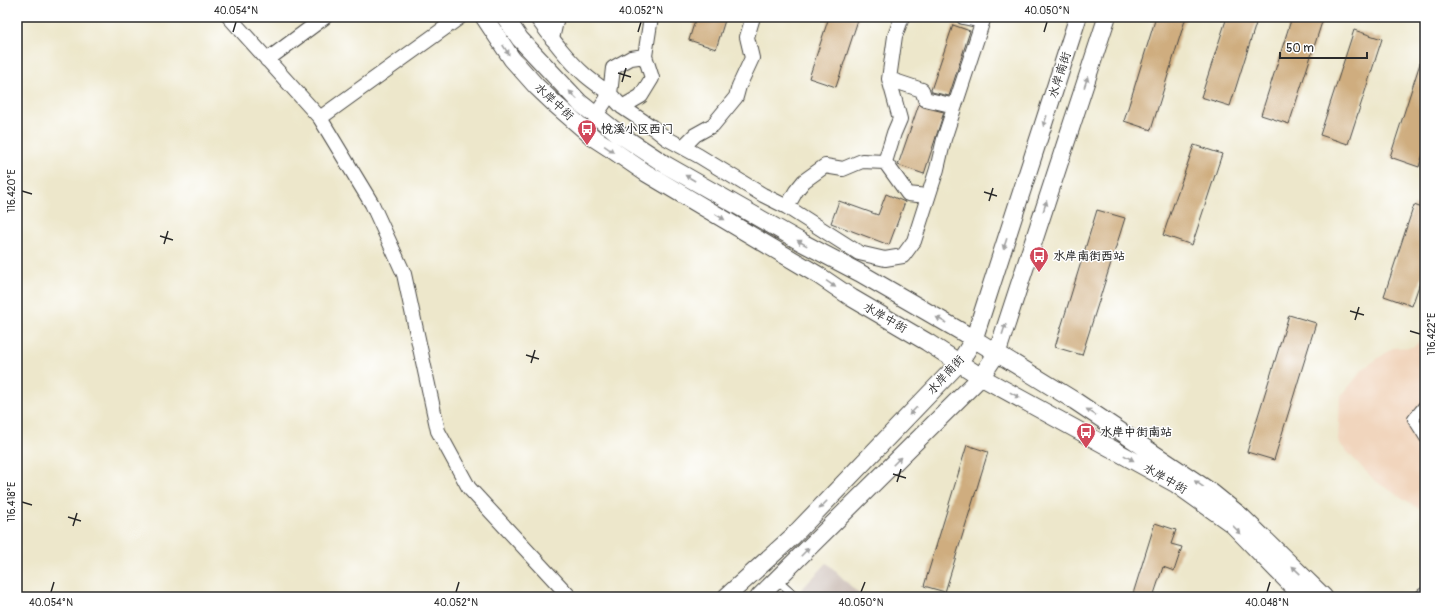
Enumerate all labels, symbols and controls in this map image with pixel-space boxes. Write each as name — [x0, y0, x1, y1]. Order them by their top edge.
text: 40.054°N — [214, 5, 258, 17]
text: 40.052°N — [619, 5, 663, 17]
text: 40.050°N — [1024, 5, 1070, 17]
scale bar — [1280, 34, 1367, 60]
text: 50 m — [1286, 41, 1314, 56]
one-way arrow — [502, 44, 509, 56]
street label: 水岸南街 — [1045, 50, 1075, 100]
one-way arrow — [1083, 76, 1089, 88]
street label: 水岸中街 — [531, 80, 577, 124]
one-way arrow — [568, 90, 578, 100]
one-way arrow — [1042, 115, 1048, 127]
bus stop icon: 悦溪小区西门 — [576, 118, 598, 146]
place label: 悦溪小区西门 — [601, 122, 673, 137]
one-way arrow — [604, 145, 615, 153]
text: 116.420°E — [6, 169, 18, 213]
one-way arrow — [684, 175, 696, 182]
one-way arrow — [1042, 200, 1048, 212]
one-way arrow — [715, 213, 725, 221]
one-way arrow — [1002, 239, 1008, 251]
one-way arrow — [797, 240, 808, 246]
bus stop icon: 水岸南街西站 — [1028, 245, 1050, 273]
place label: 水岸南街西站 — [1053, 249, 1125, 264]
one-way arrow — [826, 280, 836, 288]
street label: 水岸中街 — [860, 300, 910, 336]
text: 116.422°E — [1426, 313, 1438, 355]
one-way arrow — [935, 316, 946, 323]
one-way arrow — [1002, 323, 1008, 335]
street label: 水岸南街 — [924, 352, 968, 398]
one-way arrow — [1009, 392, 1021, 399]
one-way arrow — [908, 406, 918, 416]
one-way arrow — [1085, 408, 1097, 415]
bus stop icon: 水岸中街南站 — [1075, 421, 1097, 449]
place label: 水岸中街南站 — [1100, 425, 1172, 440]
one-way arrow — [1123, 455, 1135, 462]
one-way arrow — [892, 456, 902, 465]
street label: 水岸中街 — [1140, 461, 1190, 497]
one-way arrow — [1194, 480, 1204, 488]
text: 116.418°E — [6, 482, 18, 522]
one-way arrow — [819, 500, 828, 509]
one-way arrow — [1232, 525, 1242, 535]
one-way arrow — [800, 547, 810, 557]
one-way arrow — [1291, 565, 1301, 575]
text: 40.054°N — [29, 597, 73, 609]
text: 40.052°N — [434, 597, 478, 609]
text: 40.050°N — [838, 597, 884, 609]
text: 40.048°N — [1245, 597, 1289, 609]

